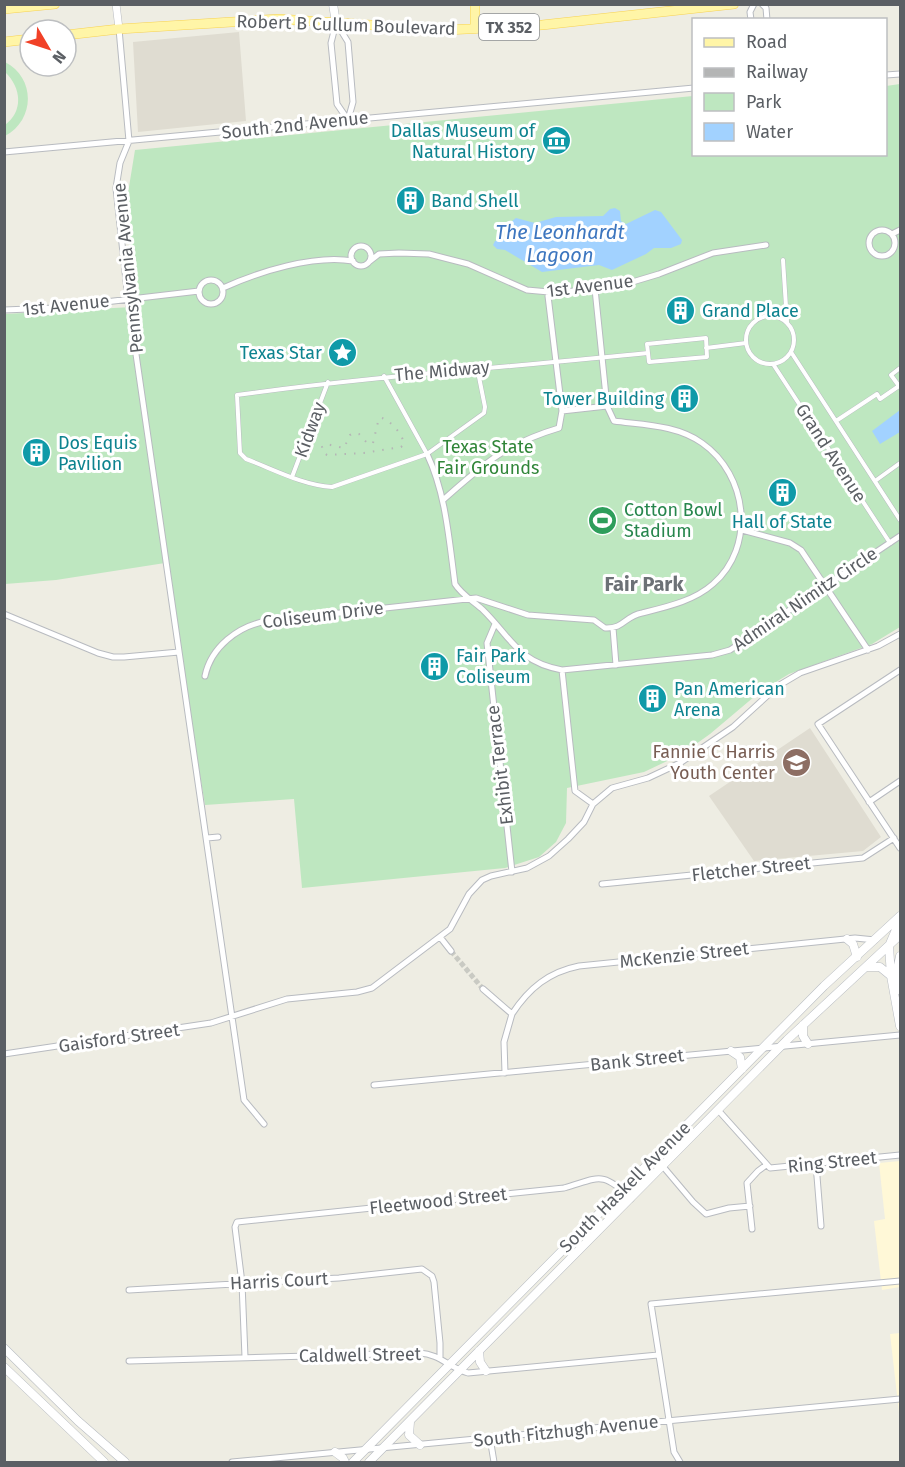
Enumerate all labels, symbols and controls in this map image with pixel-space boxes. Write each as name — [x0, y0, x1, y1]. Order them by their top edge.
street label: Robert B Cullum Boulevard — [236, 10, 456, 40]
road number: TX 352 — [479, 14, 539, 40]
north arrow — [18, 18, 78, 78]
legend — [692, 18, 887, 156]
text: Road — [746, 31, 788, 53]
text: N — [49, 47, 70, 67]
text: Railway — [746, 61, 808, 83]
text: Park — [746, 91, 782, 113]
street label: South 2nd Avenue — [221, 106, 369, 144]
place label: Dallas Museum of Natural History — [391, 120, 537, 163]
text: Water — [746, 121, 793, 143]
museum icon: Dallas Museum of Natural History — [540, 125, 572, 157]
street label: Pennsylvania Avenue — [108, 182, 148, 354]
building icon: Band Shell — [394, 185, 426, 217]
place label: Band Shell — [431, 190, 519, 212]
water label: The Leonhardt Lagoon — [496, 220, 625, 267]
street label: 1st Avenue — [545, 270, 635, 302]
street label: 1st Avenue — [21, 290, 111, 320]
building icon: Grand Place — [665, 295, 697, 327]
place label: Grand Place — [702, 300, 799, 322]
place icon: Texas Star — [327, 337, 359, 369]
place label: Texas Star — [240, 342, 322, 364]
street label: The Midway — [394, 356, 491, 386]
building icon: Tower Building — [669, 383, 701, 415]
place label: Tower Building — [543, 388, 665, 410]
street label: Kidway — [290, 399, 330, 461]
street label: Grand Avenue — [791, 399, 871, 507]
place label: Dos Equis Pavilion — [58, 432, 137, 475]
park label: Texas State Fair Grounds — [437, 436, 539, 479]
building icon: Dos Equis Pavilion — [21, 437, 53, 469]
building icon: Hall of State — [766, 477, 798, 509]
place label: Cotton Bowl Stadium — [624, 499, 722, 542]
sports icon: Cotton Bowl Stadium — [587, 504, 619, 536]
place label: Hall of State — [732, 511, 832, 533]
street label: Admiral Nimitz Circle — [728, 542, 882, 656]
district label: Fair Park — [605, 572, 684, 596]
street label: Coliseum Drive — [261, 597, 385, 633]
place label: Fair Park Coliseum — [456, 645, 531, 688]
building icon: Fair Park Coliseum — [419, 650, 451, 682]
place label: Pan American Arena — [674, 678, 785, 721]
building icon: Pan American Arena — [637, 683, 669, 715]
street label: Exhibit Terrace — [482, 704, 518, 826]
place label: Fannie C Harris Youth Center — [652, 741, 775, 784]
school or university icon: Fannie C Harris Youth Center — [780, 746, 812, 778]
street label: Fletcher Street — [690, 852, 812, 886]
street label: McKenzie Street — [618, 937, 750, 973]
street label: Gaisford Street — [57, 1019, 181, 1057]
street label: Bank Street — [589, 1044, 685, 1076]
street label: South Haskell Avenue — [555, 1117, 695, 1257]
street label: Ring Street — [786, 1146, 878, 1178]
street label: Fleetwood Street — [368, 1183, 508, 1219]
street label: Harris Court — [229, 1267, 329, 1295]
street label: Caldwell Street — [299, 1343, 422, 1367]
street label: South Fitzhugh Avenue — [472, 1410, 660, 1452]

